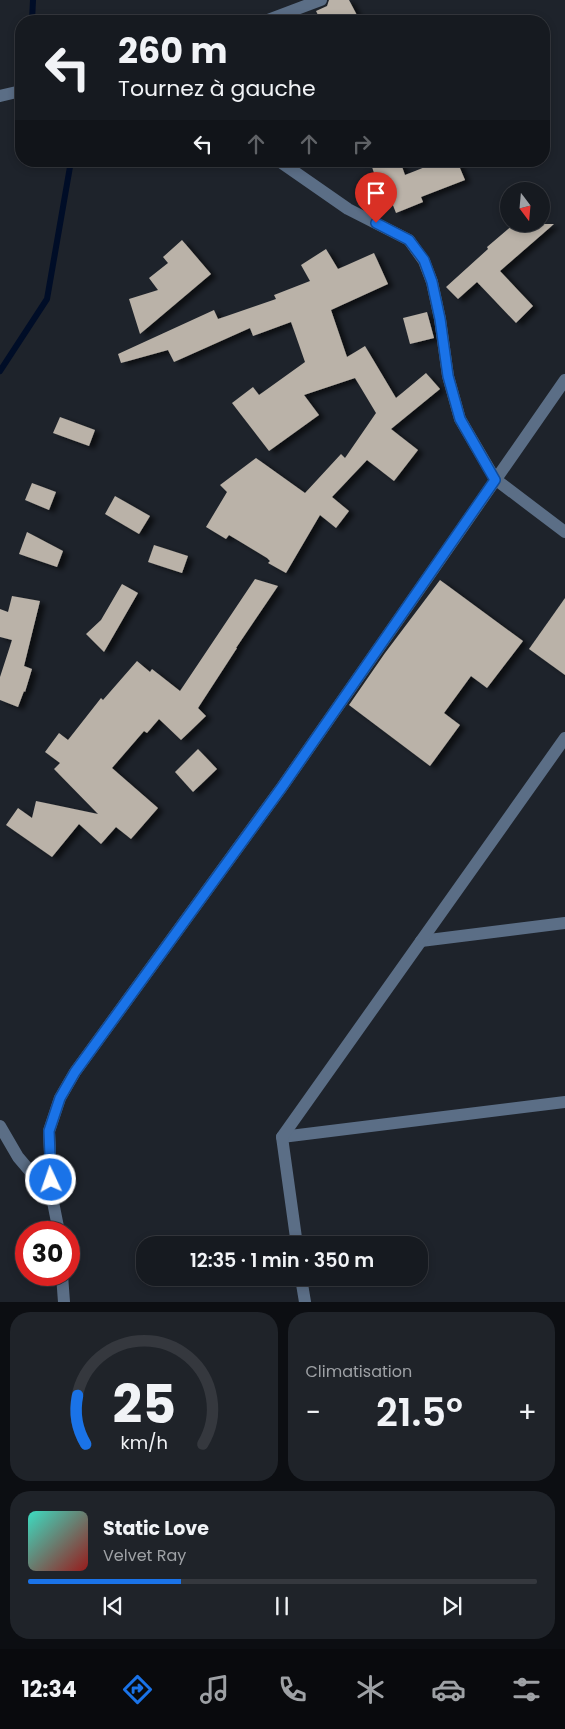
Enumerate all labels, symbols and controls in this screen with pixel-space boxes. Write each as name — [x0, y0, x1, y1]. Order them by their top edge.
text: 260 m — [118, 26, 228, 75]
icon: left — [35, 35, 100, 100]
text: Tournez à gauche — [118, 73, 316, 104]
icon: left — [189, 130, 217, 158]
icon: ahead — [242, 130, 270, 158]
icon: ahead — [295, 130, 323, 158]
icon: right — [348, 130, 376, 158]
pin — [355, 172, 397, 223]
icon: arrive — [362, 179, 390, 207]
north arrow — [500, 182, 550, 232]
map controls — [500, 182, 550, 232]
position arrow — [24, 1153, 76, 1205]
speed limit sign: 30 — [15, 1221, 80, 1286]
text: 12:35 · 1 min · 350 m — [190, 1247, 374, 1274]
text: Climatisation — [306, 1360, 412, 1383]
text: 25 — [112, 1368, 176, 1441]
text: 21.5° — [376, 1386, 463, 1439]
text: − — [306, 1393, 321, 1432]
text: + — [518, 1393, 537, 1432]
text: km/h — [120, 1430, 168, 1455]
text: Static Love — [103, 1515, 209, 1542]
text: Velvet Ray — [103, 1544, 186, 1567]
icon: previous — [99, 1592, 127, 1620]
icon: pause — [268, 1592, 296, 1620]
icon: next — [438, 1592, 466, 1620]
icon: directions — [120, 1672, 155, 1707]
icon: music — [197, 1672, 232, 1707]
icon: phone — [275, 1672, 310, 1707]
icon: climate — [353, 1672, 388, 1707]
icon: car — [431, 1672, 466, 1707]
icon: filters — [509, 1672, 544, 1707]
text: 12:34 — [21, 1674, 77, 1705]

